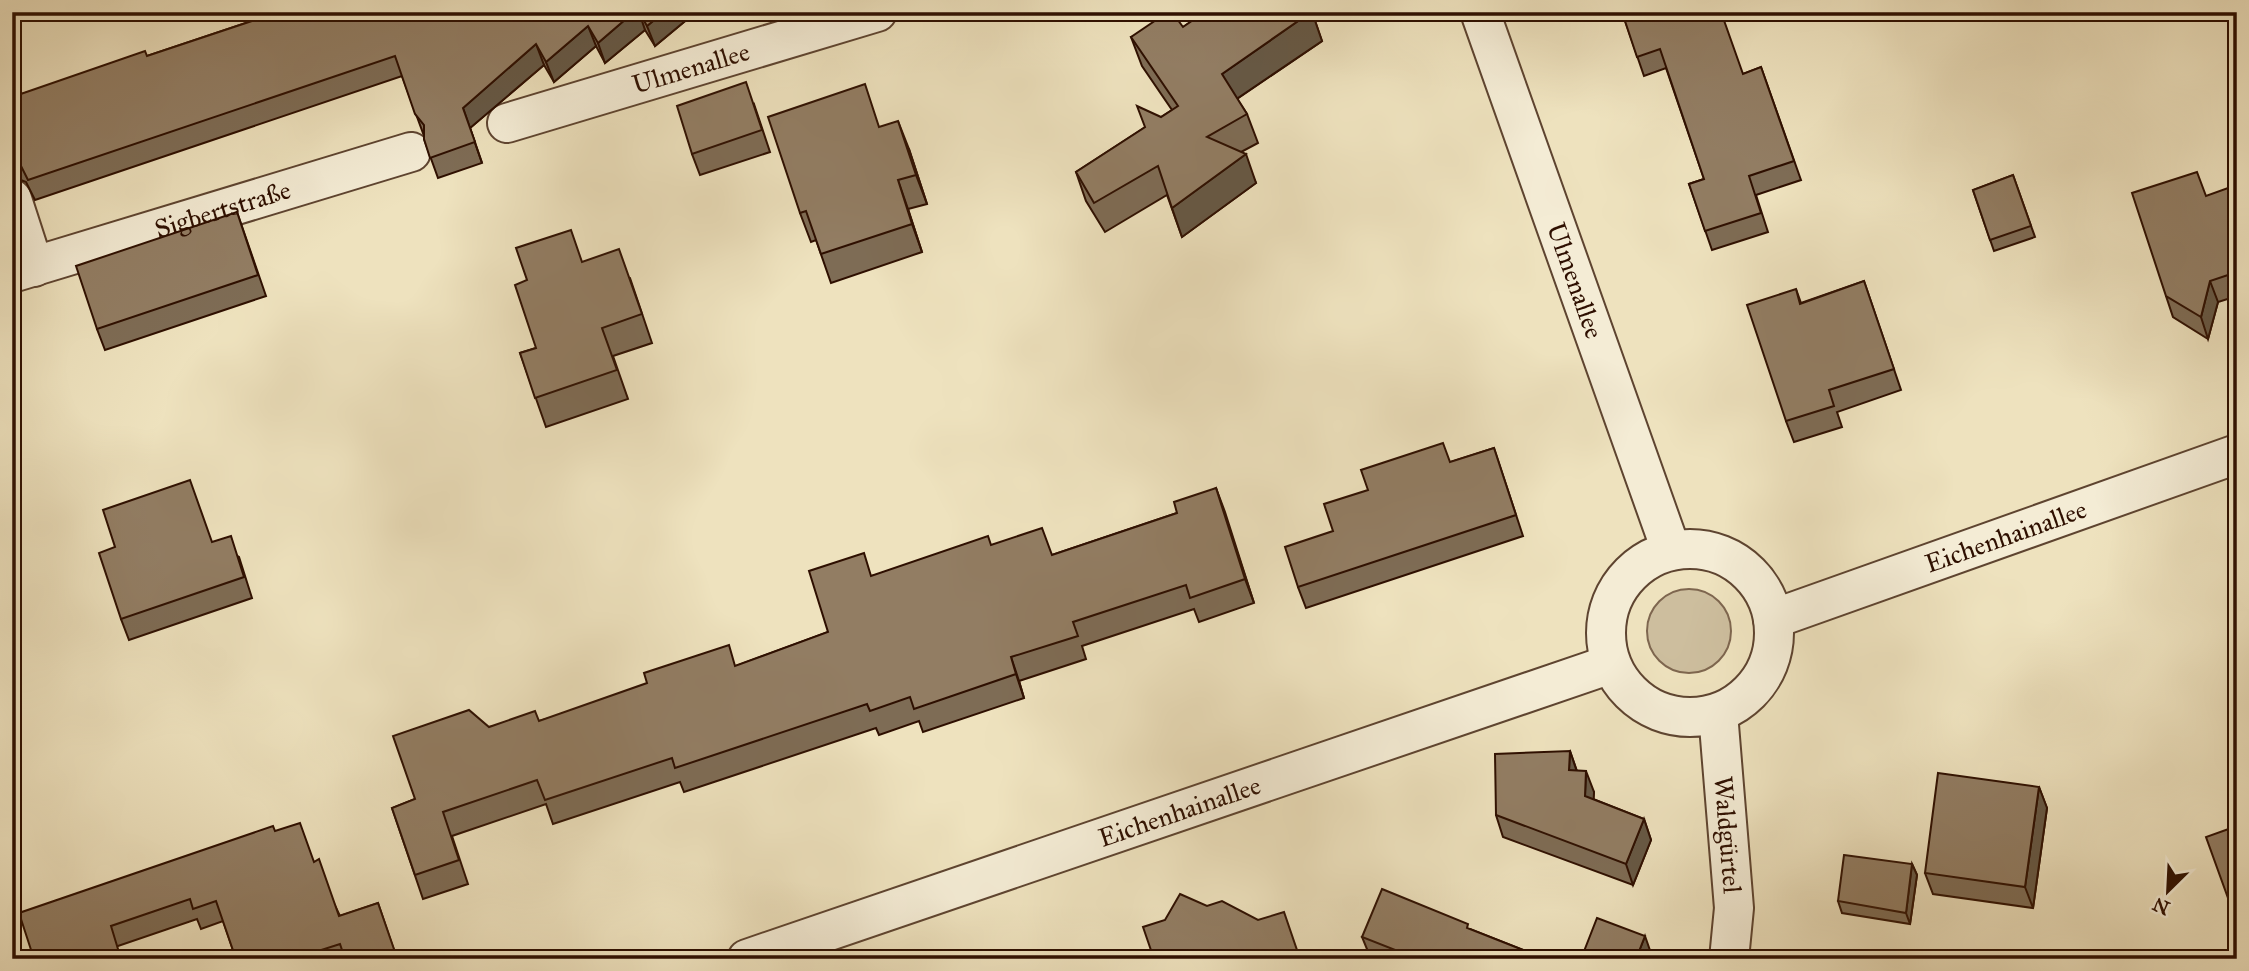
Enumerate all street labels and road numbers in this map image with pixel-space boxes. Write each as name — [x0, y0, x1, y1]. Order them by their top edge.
street label: Ulmenallee — [628, 35, 754, 101]
street label: Sigbertstraße — [151, 173, 295, 245]
street label: Ulmenallee — [1540, 218, 1611, 343]
street label: Eichenhainallee — [1921, 493, 2091, 580]
street label: Eichenhainallee — [1094, 769, 1265, 854]
street label: Waldgürtel — [1707, 775, 1749, 894]

